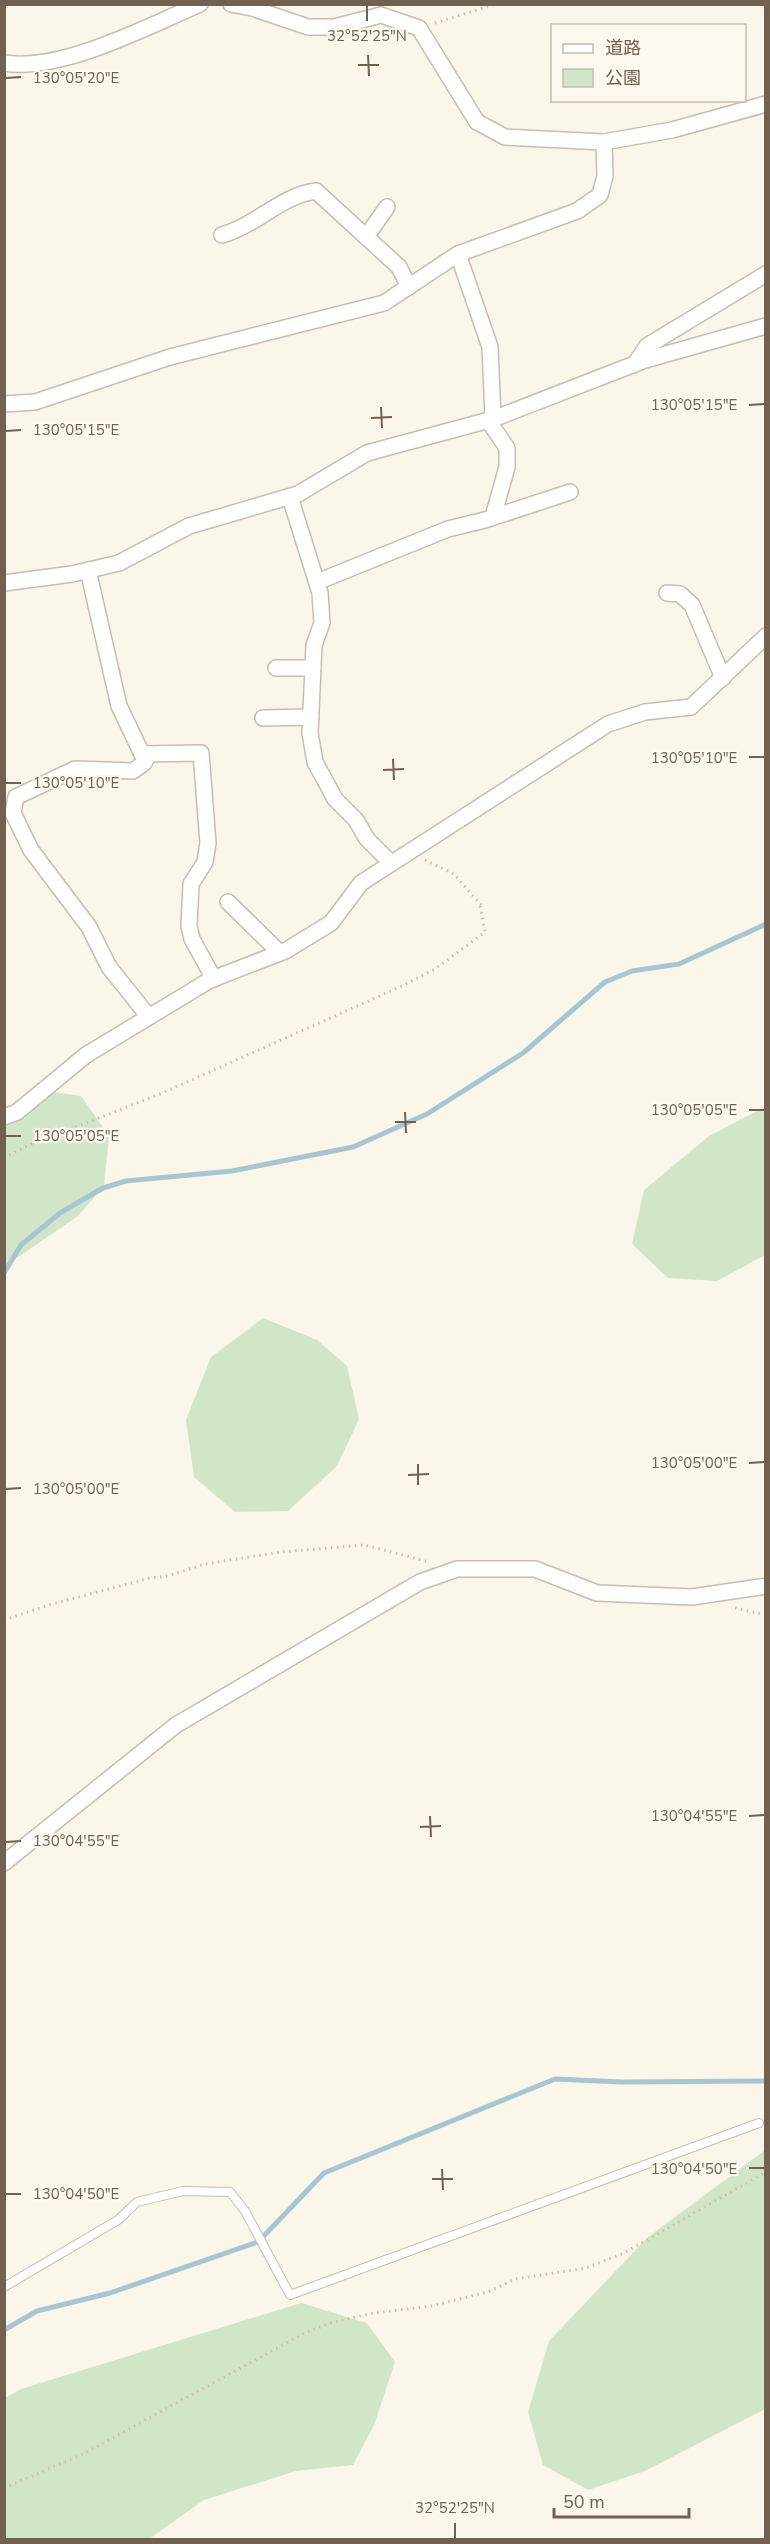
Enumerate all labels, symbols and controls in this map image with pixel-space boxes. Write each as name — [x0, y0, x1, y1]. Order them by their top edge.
legend — [551, 24, 746, 102]
text: 32°52'25"N — [327, 26, 407, 46]
text: 道路 — [605, 36, 641, 60]
text: 公園 — [605, 66, 641, 90]
text: 130°05'20"E — [33, 68, 119, 88]
text: 130°05'15"E — [651, 395, 737, 415]
text: 130°05'15"E — [33, 420, 119, 440]
text: 130°05'10"E — [651, 748, 737, 768]
text: 130°05'10"E — [33, 773, 119, 793]
text: 130°05'05"E — [651, 1100, 737, 1120]
text: 130°05'05"E — [33, 1126, 119, 1146]
text: 130°05'00"E — [651, 1453, 737, 1473]
text: 130°05'00"E — [33, 1479, 119, 1499]
text: 130°04'55"E — [651, 1806, 737, 1826]
text: 130°04'55"E — [33, 1831, 119, 1851]
text: 130°04'50"E — [651, 2159, 737, 2179]
text: 130°04'50"E — [33, 2184, 119, 2204]
scale bar — [554, 2481, 689, 2519]
text: 50 m — [563, 2490, 605, 2514]
text: 32°52'25"N — [415, 2498, 495, 2518]

